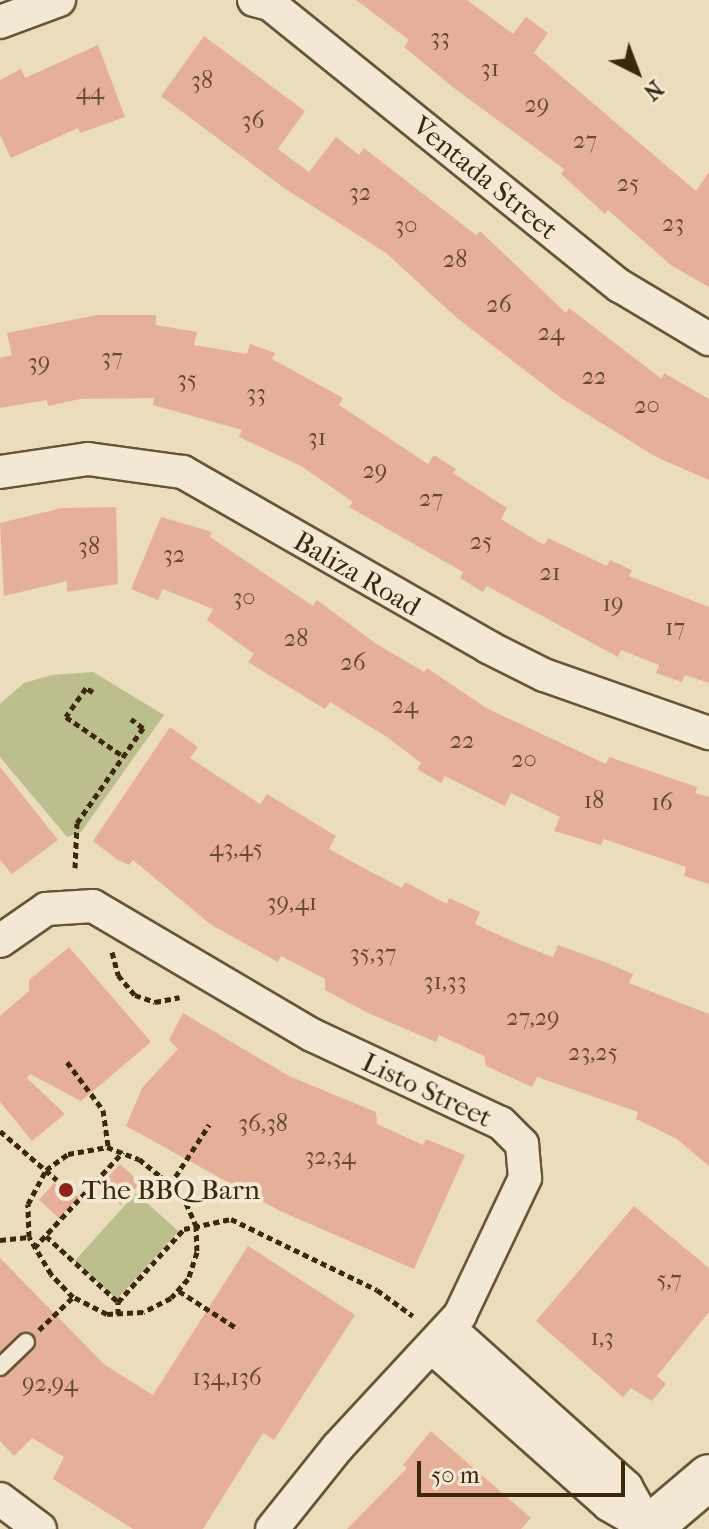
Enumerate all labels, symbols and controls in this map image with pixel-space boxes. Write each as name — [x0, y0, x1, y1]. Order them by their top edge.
house number: 33 — [430, 24, 450, 52]
north arrow — [597, 32, 677, 112]
house number: 31 — [481, 55, 499, 83]
house number: 38 — [191, 67, 213, 95]
text: N — [638, 75, 668, 105]
house number: 44 — [76, 78, 104, 106]
house number: 29 — [525, 91, 549, 119]
house number: 36 — [242, 107, 264, 135]
street label: Ventada Street — [405, 109, 565, 247]
house number: 27 — [573, 127, 597, 155]
house number: 25 — [617, 170, 639, 198]
house number: 32 — [349, 179, 371, 207]
house number: 23 — [662, 210, 684, 238]
house number: 30 — [394, 212, 418, 240]
house number: 28 — [443, 246, 467, 274]
house number: 26 — [486, 291, 512, 319]
house number: 24 — [538, 319, 564, 347]
house number: 37 — [101, 344, 123, 372]
house number: 39 — [28, 349, 50, 377]
house number: 22 — [582, 363, 606, 391]
house number: 35 — [177, 366, 197, 394]
house number: 33 — [246, 380, 266, 408]
house number: 20 — [634, 392, 660, 420]
house number: 31 — [308, 424, 326, 452]
house number: 29 — [363, 457, 387, 485]
house number: 27 — [419, 485, 443, 513]
street label: Baliza Road — [288, 524, 426, 624]
house number: 25 — [470, 528, 492, 556]
house number: 38 — [78, 533, 100, 561]
house number: 32 — [163, 541, 185, 569]
house number: 21 — [540, 559, 560, 587]
house number: 30 — [232, 584, 256, 612]
house number: 19 — [602, 590, 624, 618]
house number: 17 — [665, 614, 685, 642]
house number: 28 — [284, 625, 308, 653]
house number: 26 — [340, 649, 366, 677]
house number: 24 — [392, 692, 418, 720]
house number: 22 — [450, 727, 474, 755]
house number: 20 — [511, 746, 537, 774]
house number: 18 — [584, 787, 604, 815]
house number: 16 — [651, 789, 673, 817]
house number: 43,45 — [209, 835, 263, 863]
house number: 39,41 — [267, 889, 317, 917]
house number: 35,37 — [350, 940, 396, 968]
house number: 31,33 — [424, 968, 466, 996]
house number: 27,29 — [506, 1004, 560, 1032]
house number: 23,25 — [568, 1039, 618, 1067]
street label: Listo Street — [357, 1045, 497, 1135]
house number: 36,38 — [238, 1110, 288, 1138]
house number: 32,34 — [304, 1143, 356, 1171]
place label: The BBQ Barn — [82, 1173, 260, 1207]
marker: The BBQ Barn — [57, 1181, 75, 1199]
house number: 5,7 — [656, 1266, 682, 1294]
house number: 1,3 — [590, 1324, 614, 1352]
house number: 134,136 — [192, 1364, 262, 1392]
house number: 92,94 — [22, 1370, 78, 1398]
scale bar — [421, 1445, 629, 1495]
text: 50 m — [431, 1461, 480, 1489]

